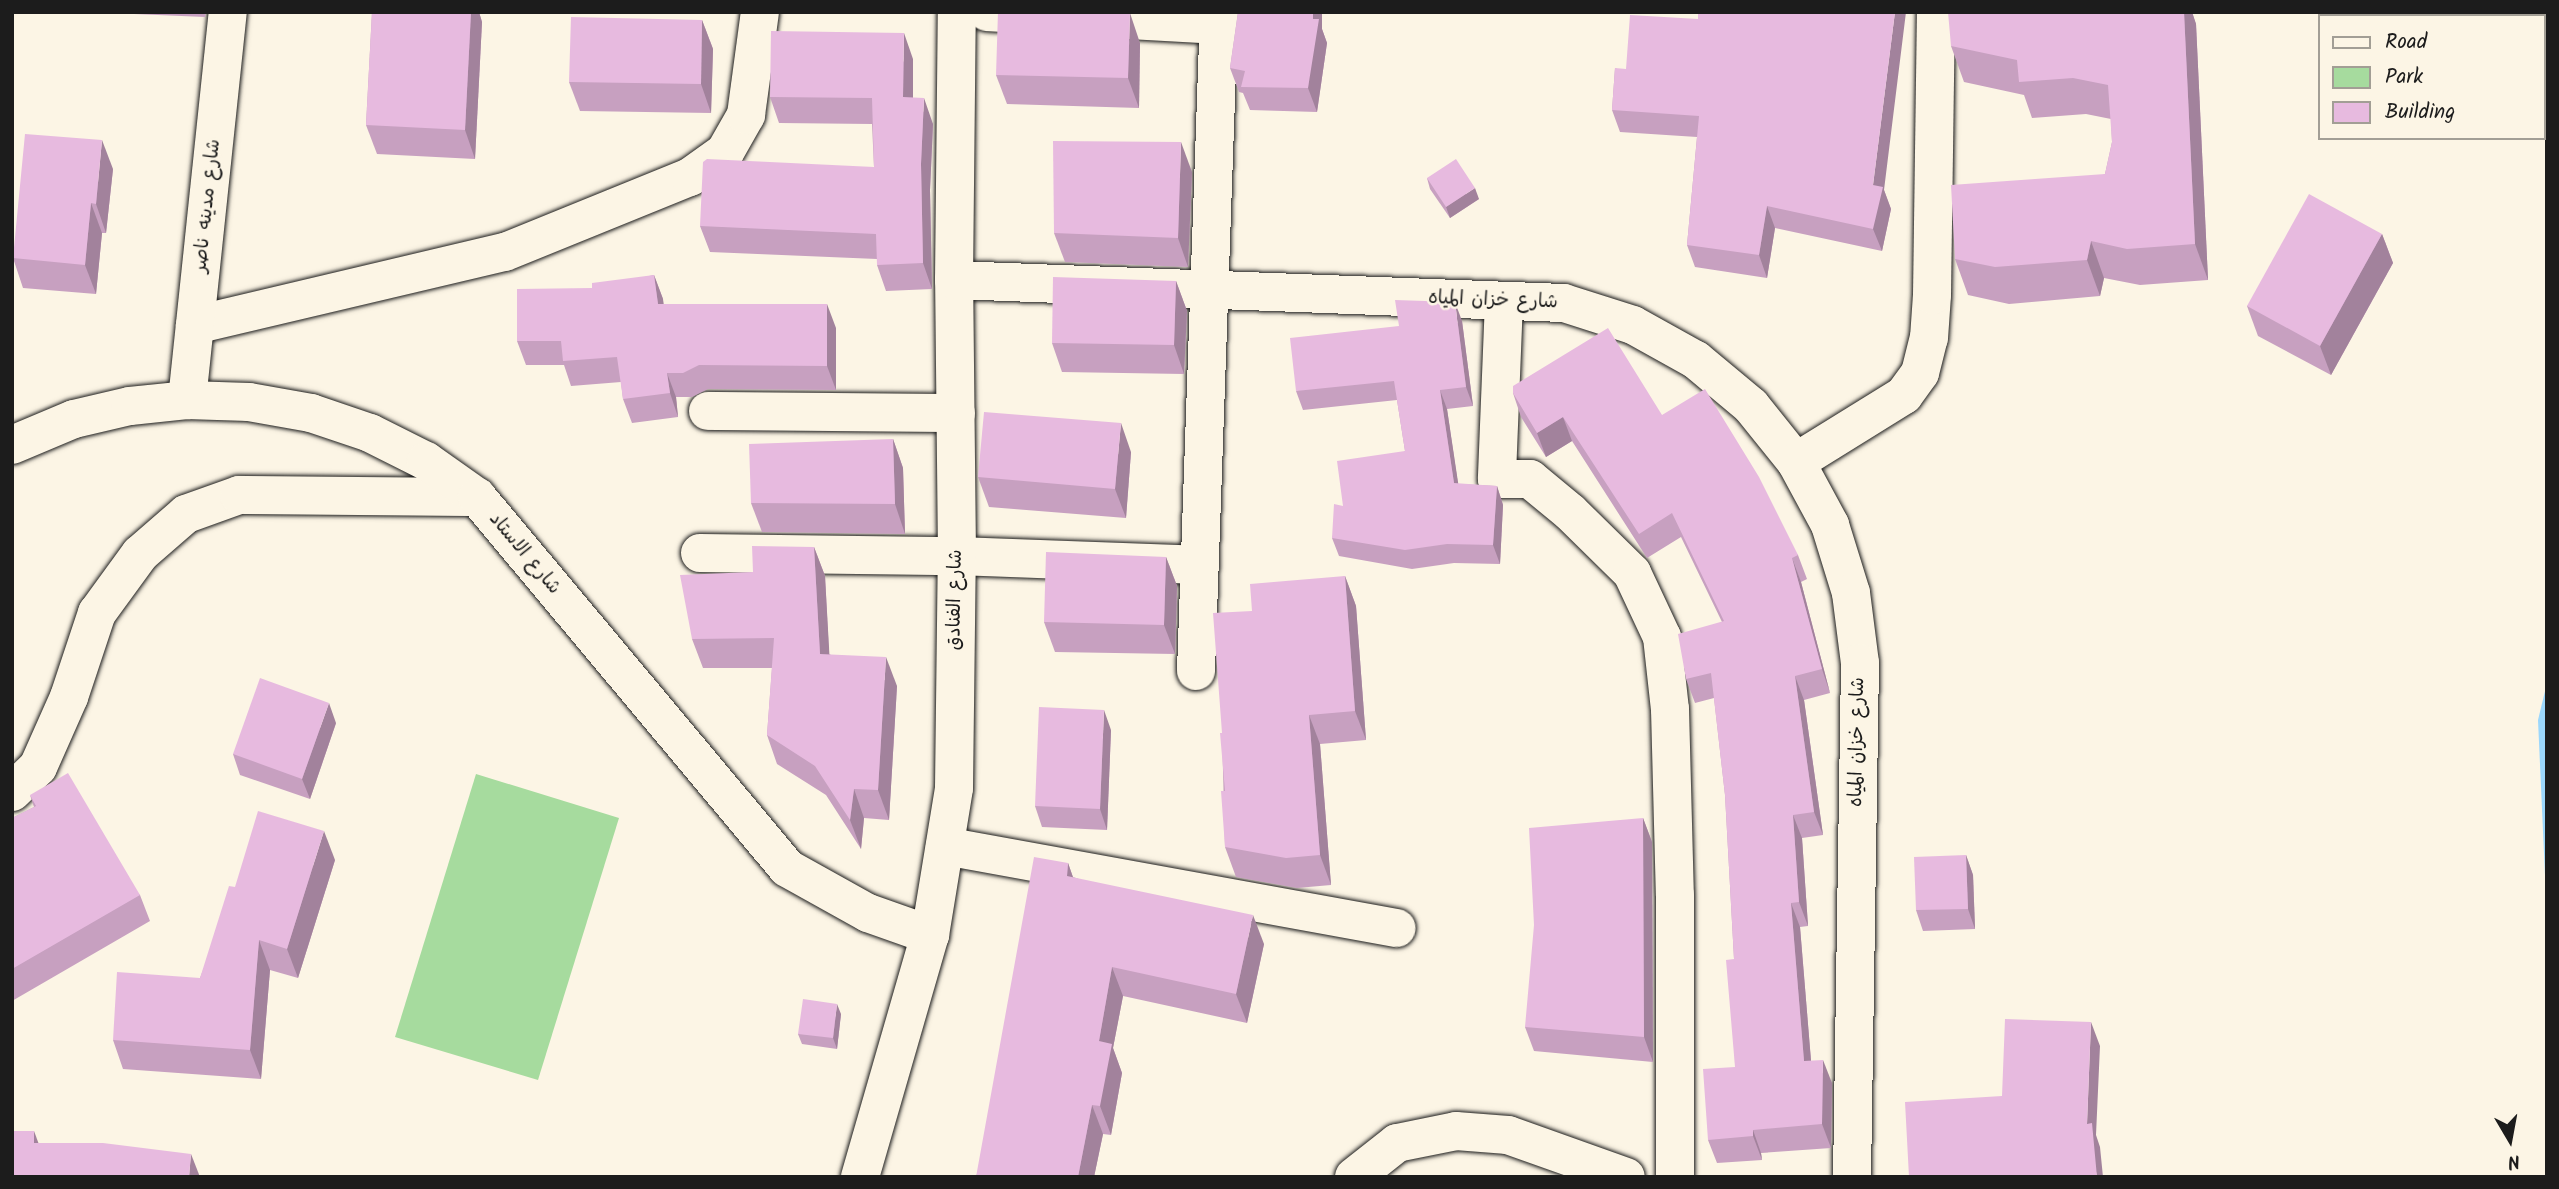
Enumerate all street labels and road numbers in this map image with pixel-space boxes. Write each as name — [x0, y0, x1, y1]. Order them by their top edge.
street label: شارع مدينه ناصر — [190, 138, 226, 274]
street label: شارع خزان المياه — [1428, 287, 1558, 315]
street label: شارع الاستاد — [483, 508, 565, 600]
street label: شارع الفنادق — [944, 549, 968, 651]
street label: شارع خزان المياه — [1845, 677, 1871, 807]

